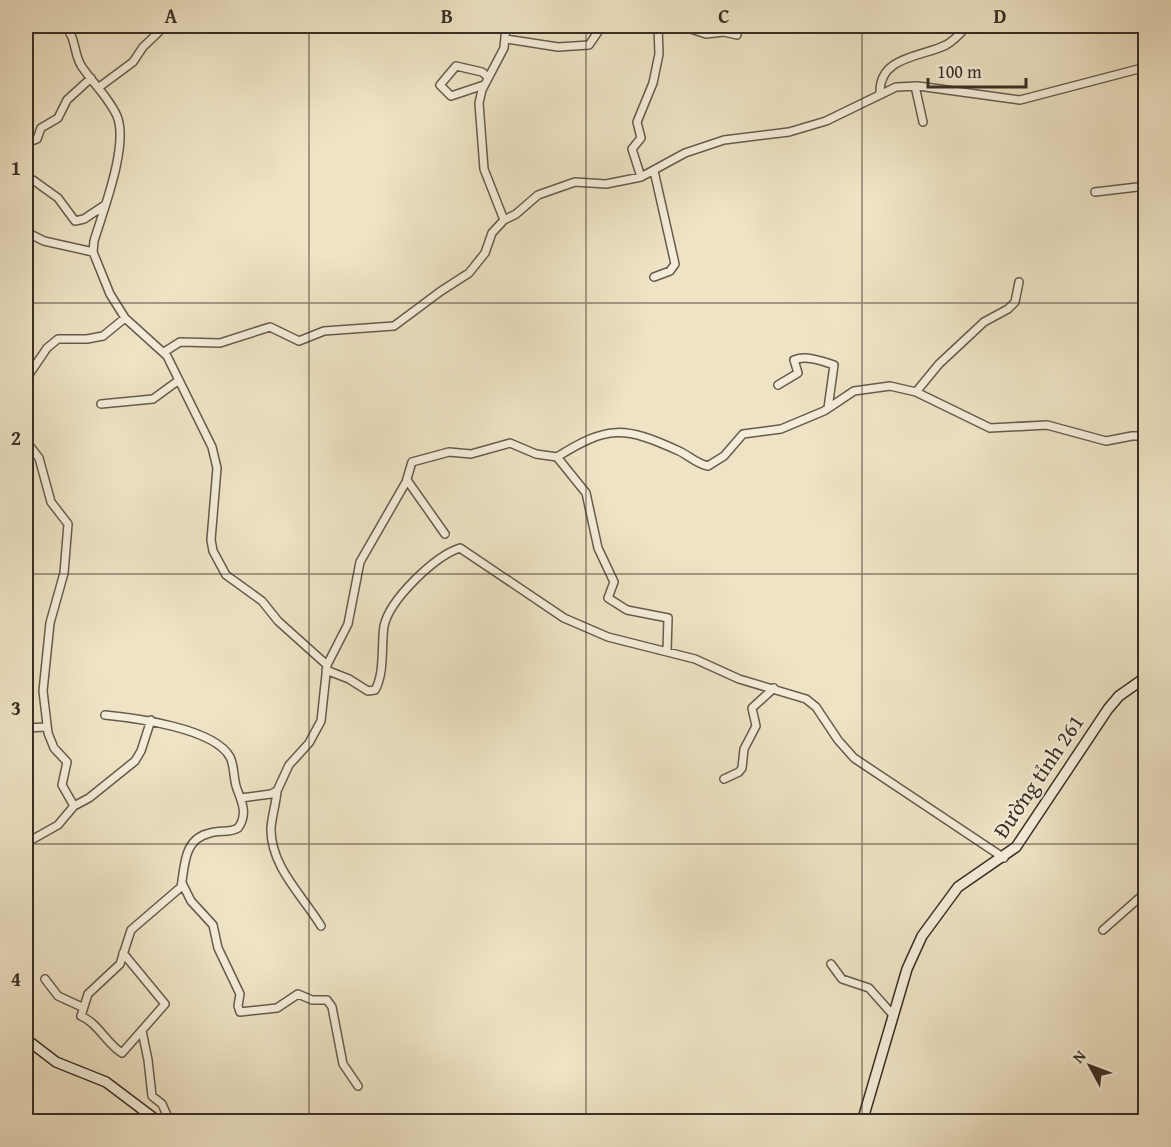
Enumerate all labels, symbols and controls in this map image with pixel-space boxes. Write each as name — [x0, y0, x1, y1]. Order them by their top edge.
text: A — [165, 1, 178, 30]
text: B — [441, 1, 453, 30]
text: C — [718, 1, 730, 30]
text: D — [993, 1, 1007, 30]
scale bar — [928, 51, 1026, 89]
text: 100 m — [937, 58, 982, 85]
text: 1 — [11, 153, 21, 182]
text: 2 — [11, 423, 21, 452]
text: 3 — [11, 693, 21, 722]
street label: Đường tỉnh 261 — [985, 708, 1091, 844]
text: 4 — [11, 964, 21, 993]
north arrow — [1060, 1036, 1120, 1096]
text: N — [1066, 1044, 1091, 1068]

